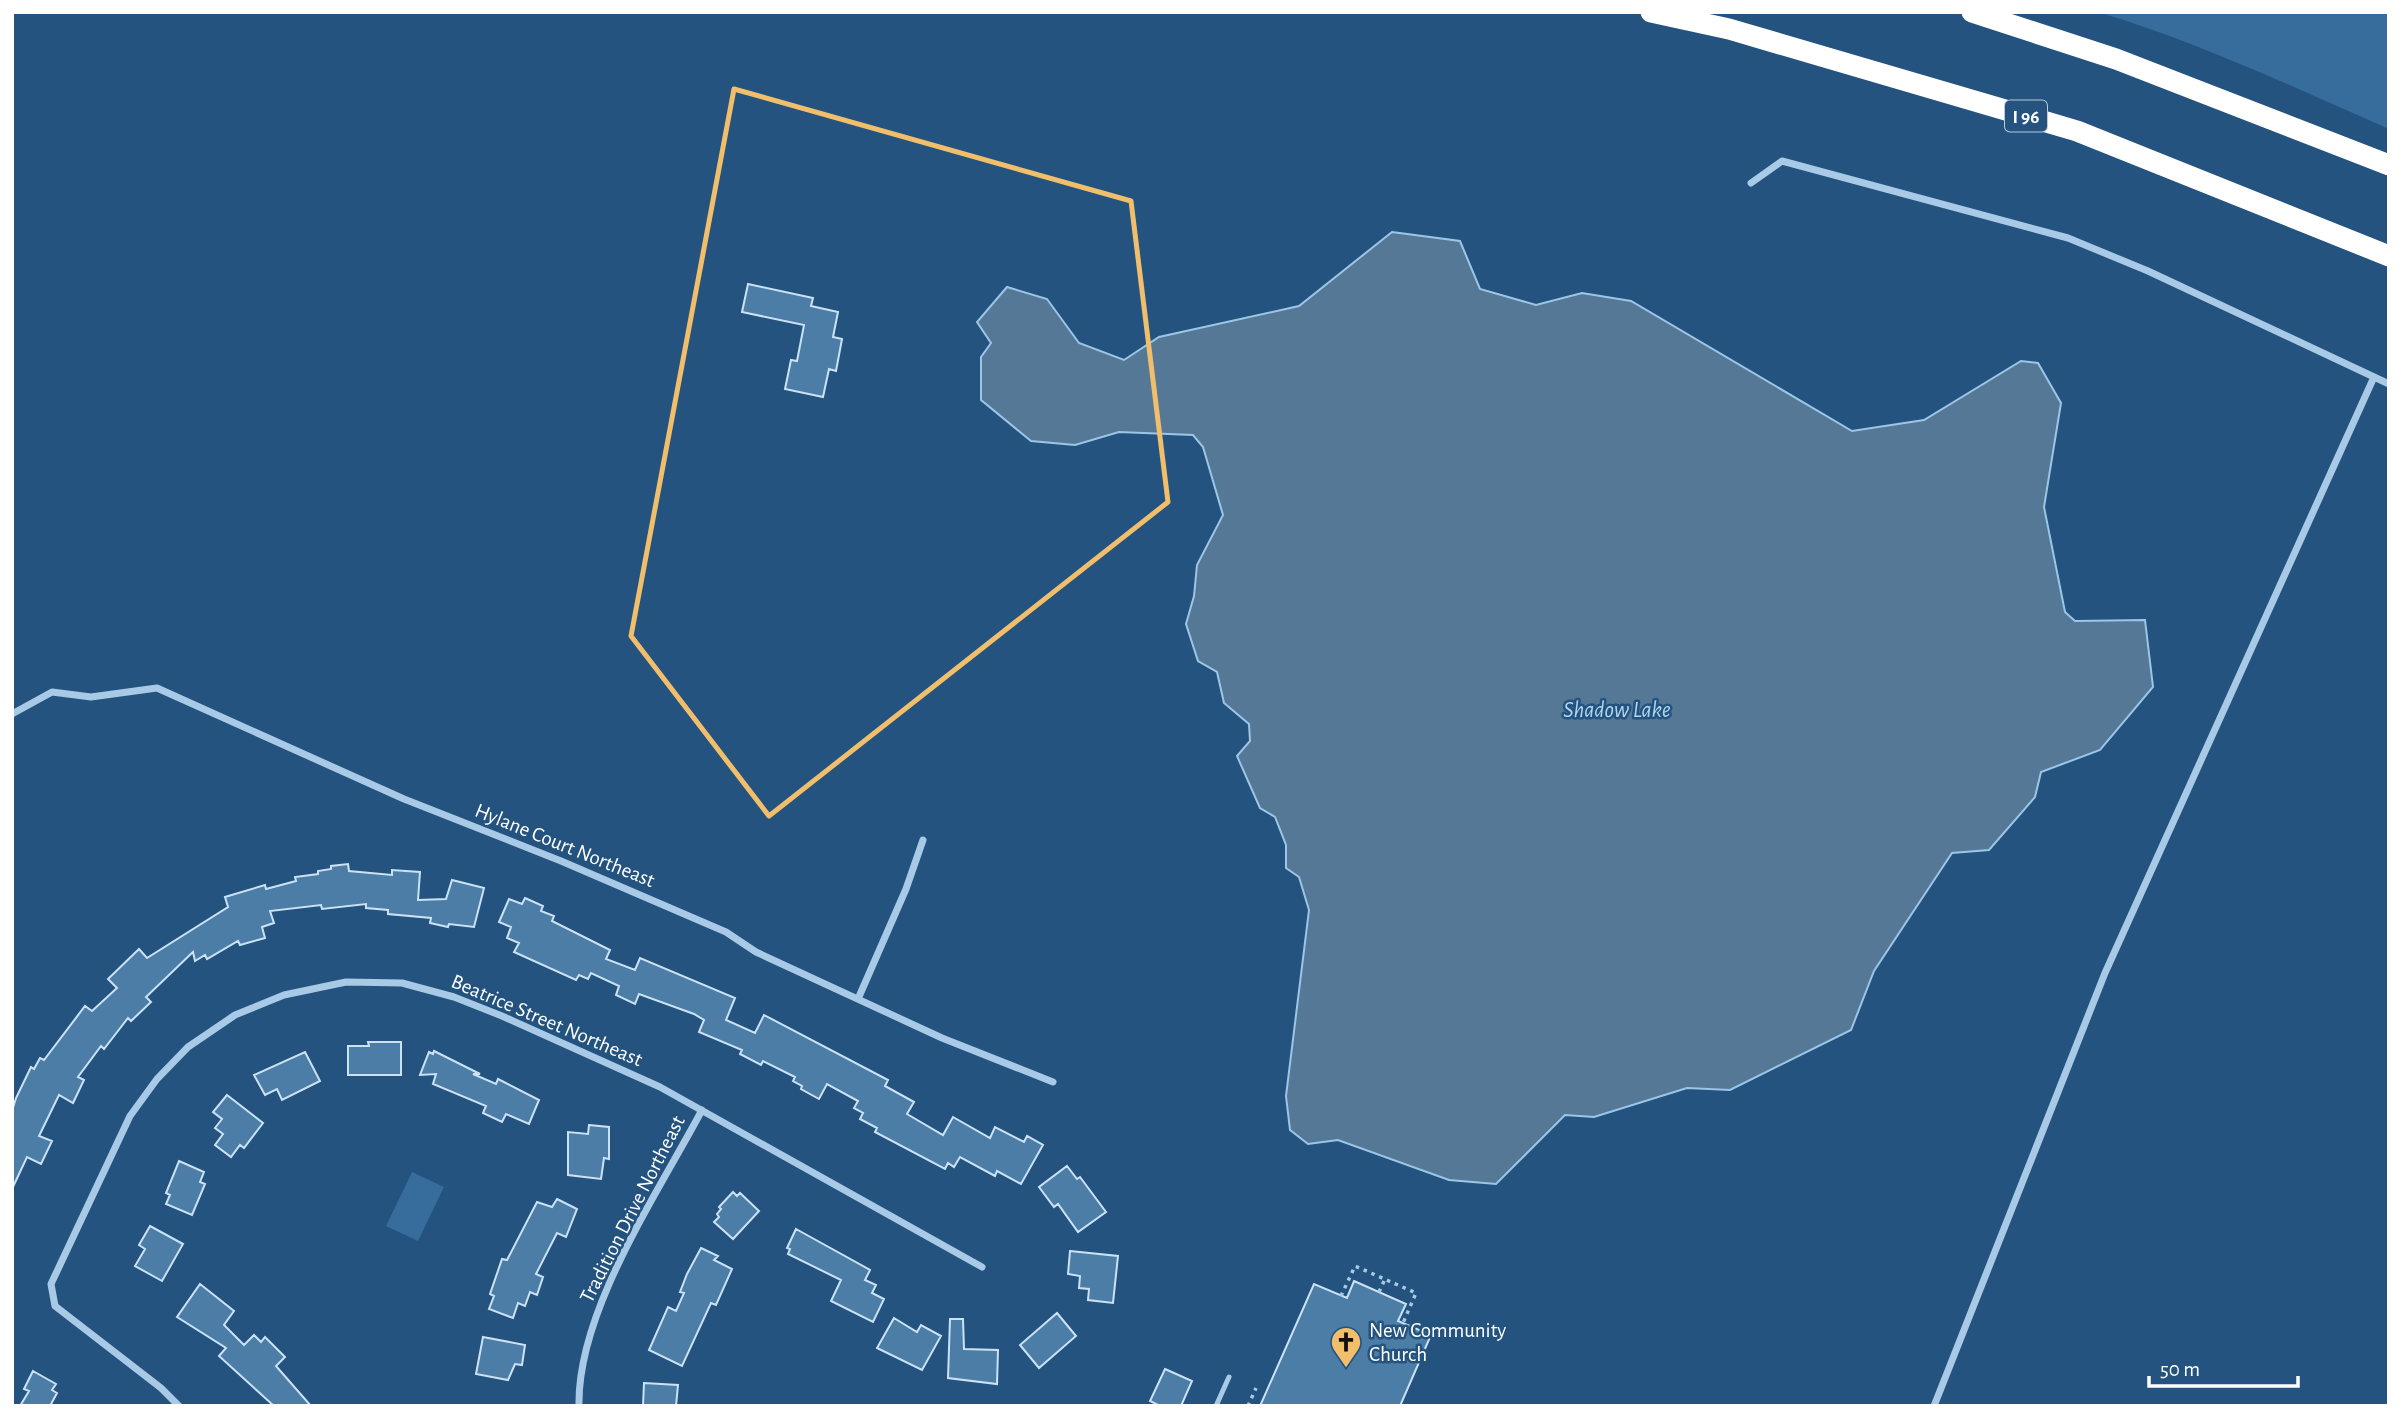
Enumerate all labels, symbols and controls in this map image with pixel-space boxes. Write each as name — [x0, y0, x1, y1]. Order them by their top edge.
road number: I 96 — [2005, 100, 2047, 132]
water label: Shadow Lake — [1563, 699, 1671, 722]
street label: Hylane Court Northeast — [472, 800, 658, 891]
street label: Beatrice Street Northeast — [448, 971, 646, 1070]
street label: Tradition Drive Northeast — [576, 1112, 689, 1306]
place label: New Community Church — [1369, 1320, 1506, 1365]
church icon: New Community Church — [1329, 1325, 1363, 1369]
scale bar — [2149, 1344, 2298, 1388]
text: 50 m — [2160, 1359, 2200, 1380]

